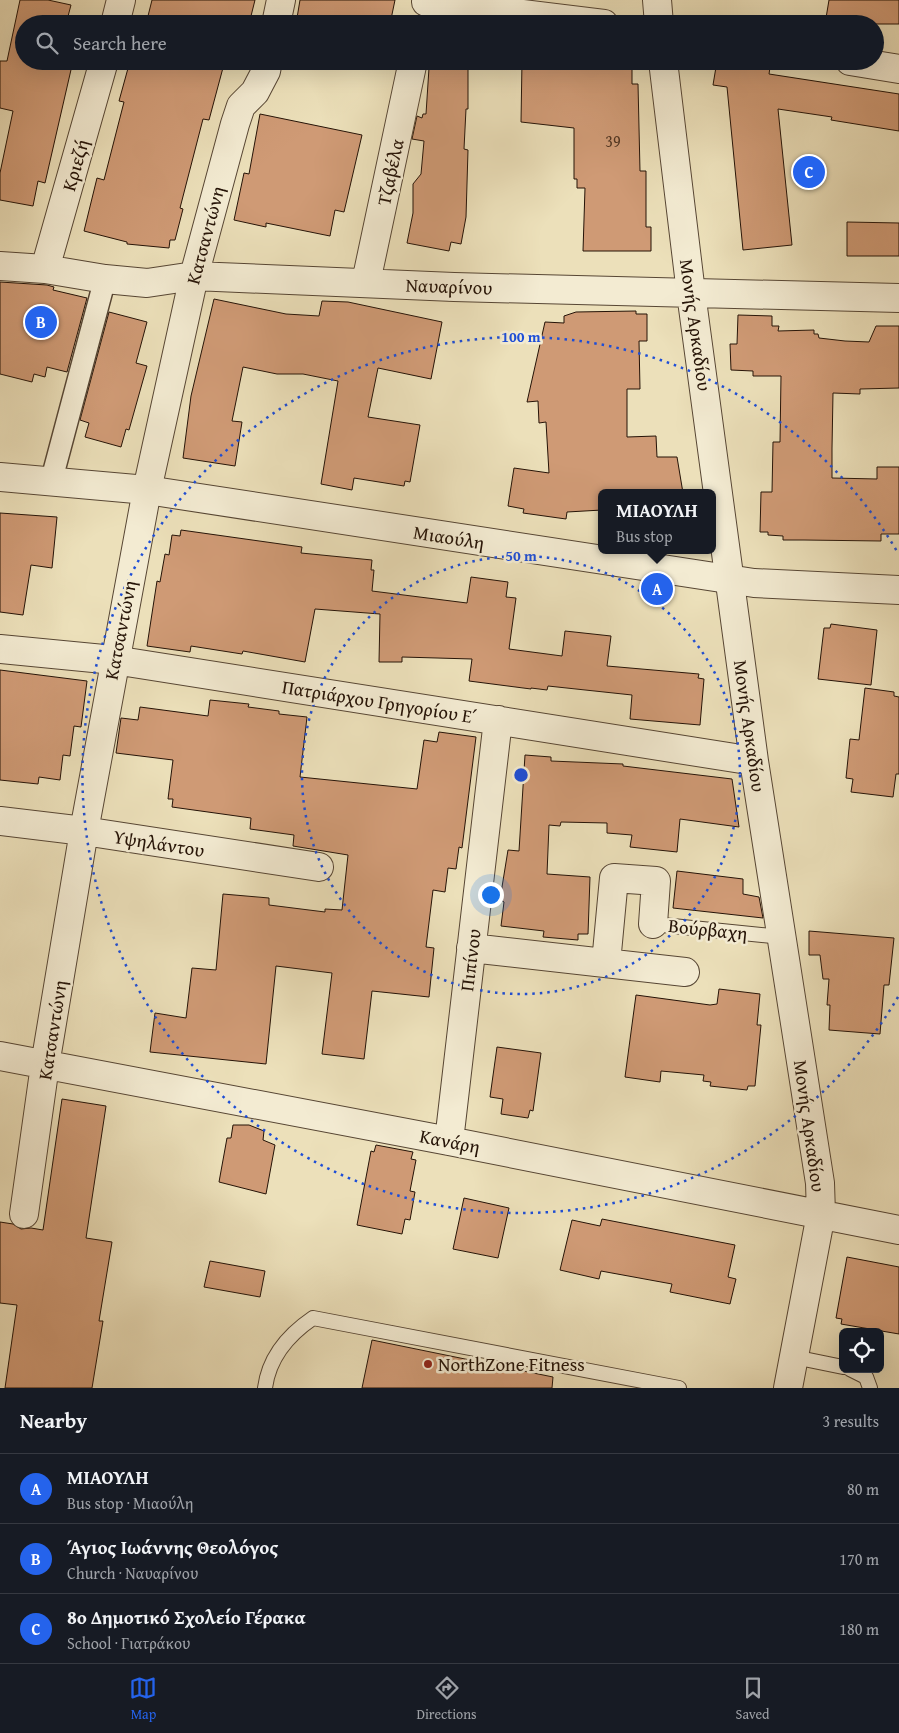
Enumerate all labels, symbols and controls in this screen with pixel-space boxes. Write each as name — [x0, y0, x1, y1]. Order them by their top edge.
search box — [15, 15, 884, 70]
icon: search — [33, 29, 61, 57]
text: Search here — [73, 29, 167, 57]
house number: 39 — [605, 129, 621, 153]
street label: Κριεζή — [54, 136, 96, 194]
street label: Τζαβέλα — [369, 136, 411, 208]
pin: C — [793, 153, 825, 191]
street label: Κατσαντώνη — [178, 183, 232, 287]
street label: Μονής Αρκαδίου — [673, 257, 719, 393]
street label: Ναυαρίνου — [405, 270, 493, 302]
pin: B — [25, 303, 57, 341]
text: 100 m — [501, 326, 541, 347]
popup — [598, 489, 716, 554]
text: ΜΙΑΟΥΛΗ — [616, 496, 698, 524]
street label: Μιαούλη — [411, 518, 487, 556]
text: Bus stop — [616, 524, 673, 548]
text: 50 m — [505, 545, 537, 566]
pin: A — [641, 570, 673, 608]
street label: Κατσαντώνη — [97, 578, 143, 682]
street label: Μονής Αρκαδίου — [727, 658, 773, 794]
street label: Πατριάρχου Γρηγορίου Ε΄ — [280, 672, 479, 731]
centre of rings — [512, 766, 530, 784]
street label: Υψηλάντου — [110, 822, 207, 864]
your location — [478, 882, 504, 908]
street label: Βούρβαχη — [667, 911, 749, 947]
street label: Πιπίνου — [452, 927, 488, 993]
street label: Κατσαντώνη — [30, 978, 74, 1082]
street label: Μονής Αρκαδίου — [787, 1058, 833, 1194]
street label: Κανάρη — [417, 1121, 483, 1161]
map controls — [839, 1328, 884, 1373]
button: locate — [839, 1328, 884, 1373]
place label: NorthZone Fitness — [438, 1350, 585, 1378]
marker: NorthZone Fitness — [422, 1358, 434, 1370]
text: Nearby — [20, 1405, 87, 1436]
text: 3 results — [822, 1409, 879, 1433]
text: ΜΙΑΟΥΛΗ — [67, 1463, 149, 1491]
text: A — [31, 1477, 41, 1501]
text: 80 m — [847, 1477, 879, 1501]
text: Bus stop · Μιαούλη — [67, 1491, 193, 1515]
text: Άγιος Ιωάννης Θεολόγος — [67, 1533, 278, 1561]
text: B — [31, 1547, 41, 1571]
text: 170 m — [839, 1547, 879, 1571]
text: Church · Ναυαρίνου — [67, 1561, 198, 1585]
text: 8ο Δημοτικό Σχολείο Γέρακα — [67, 1603, 306, 1631]
text: C — [31, 1617, 41, 1641]
text: 180 m — [839, 1617, 879, 1641]
text: School · Γιατράκου — [67, 1631, 190, 1655]
tab: Map — [129, 1674, 157, 1724]
tab: Directions — [416, 1674, 477, 1724]
tab: Saved — [736, 1674, 770, 1724]

